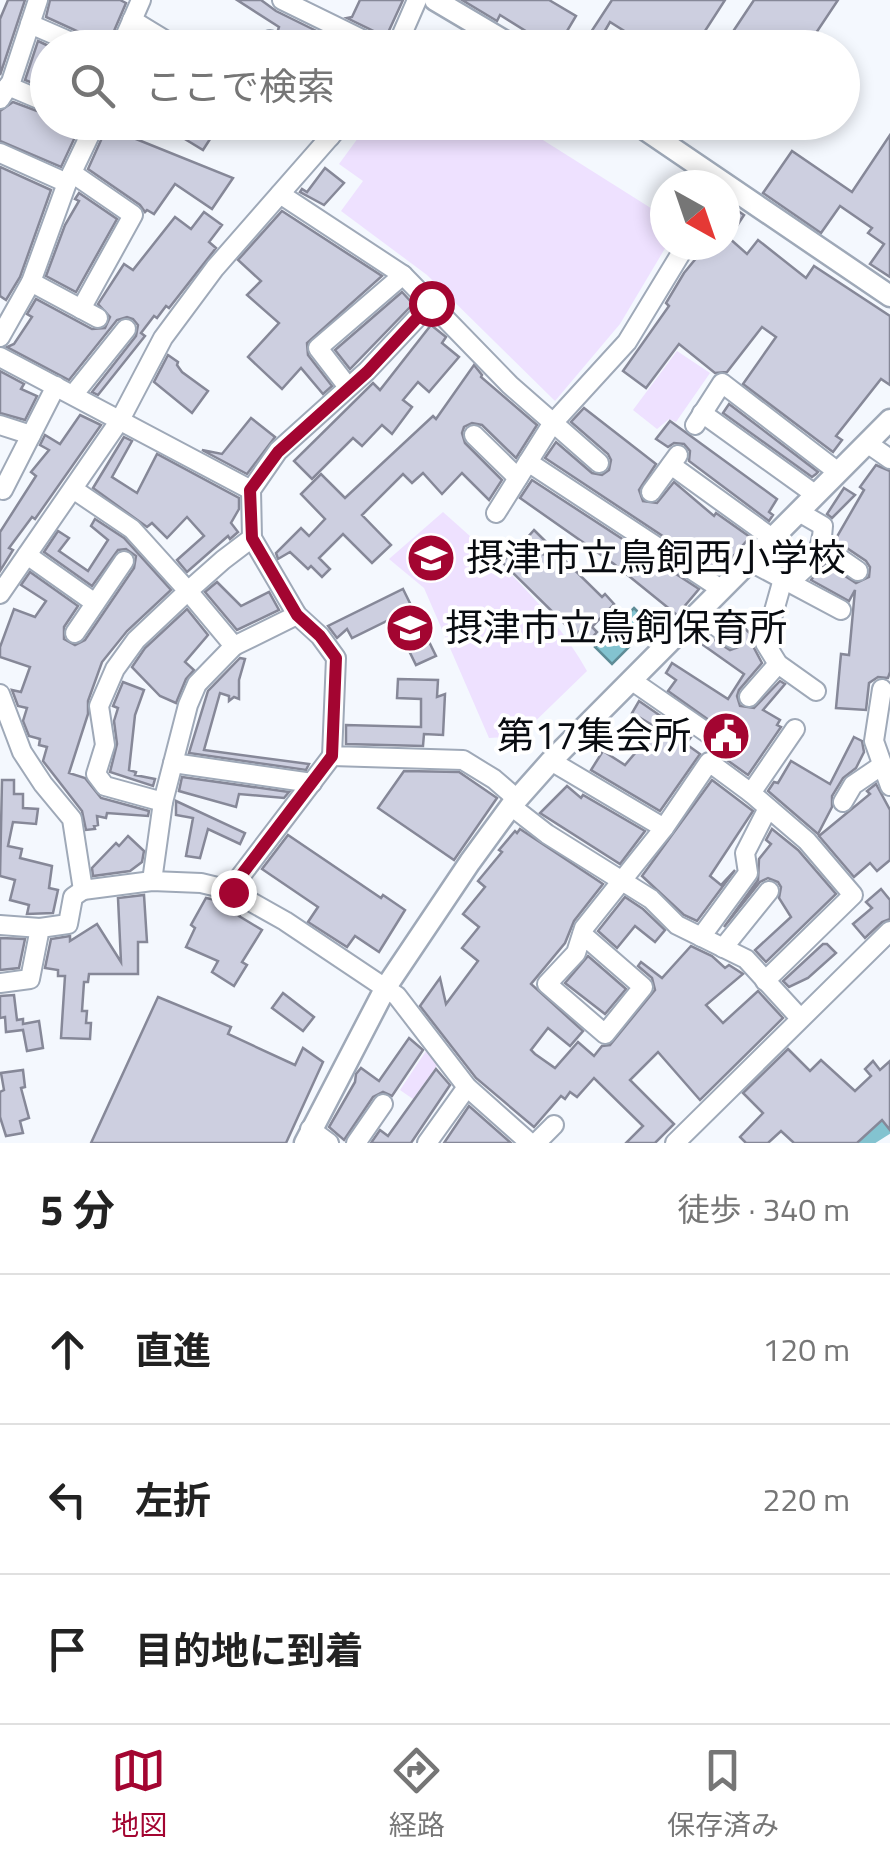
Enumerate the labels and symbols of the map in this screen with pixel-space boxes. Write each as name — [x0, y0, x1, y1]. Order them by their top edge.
north arrow — [650, 170, 740, 260]
route start — [409, 281, 455, 327]
place label: 摂津市立鳥飼西小学校 — [466, 528, 846, 586]
school or university icon: 摂津市立鳥飼西小学校 — [405, 532, 457, 584]
place label: 摂津市立鳥飼保育所 — [445, 598, 787, 656]
school or university icon: 摂津市立鳥飼保育所 — [384, 602, 436, 654]
place label: 第17集会所 — [496, 706, 691, 764]
public building icon: 第17集会所 — [700, 710, 752, 762]
route end — [211, 870, 257, 916]

